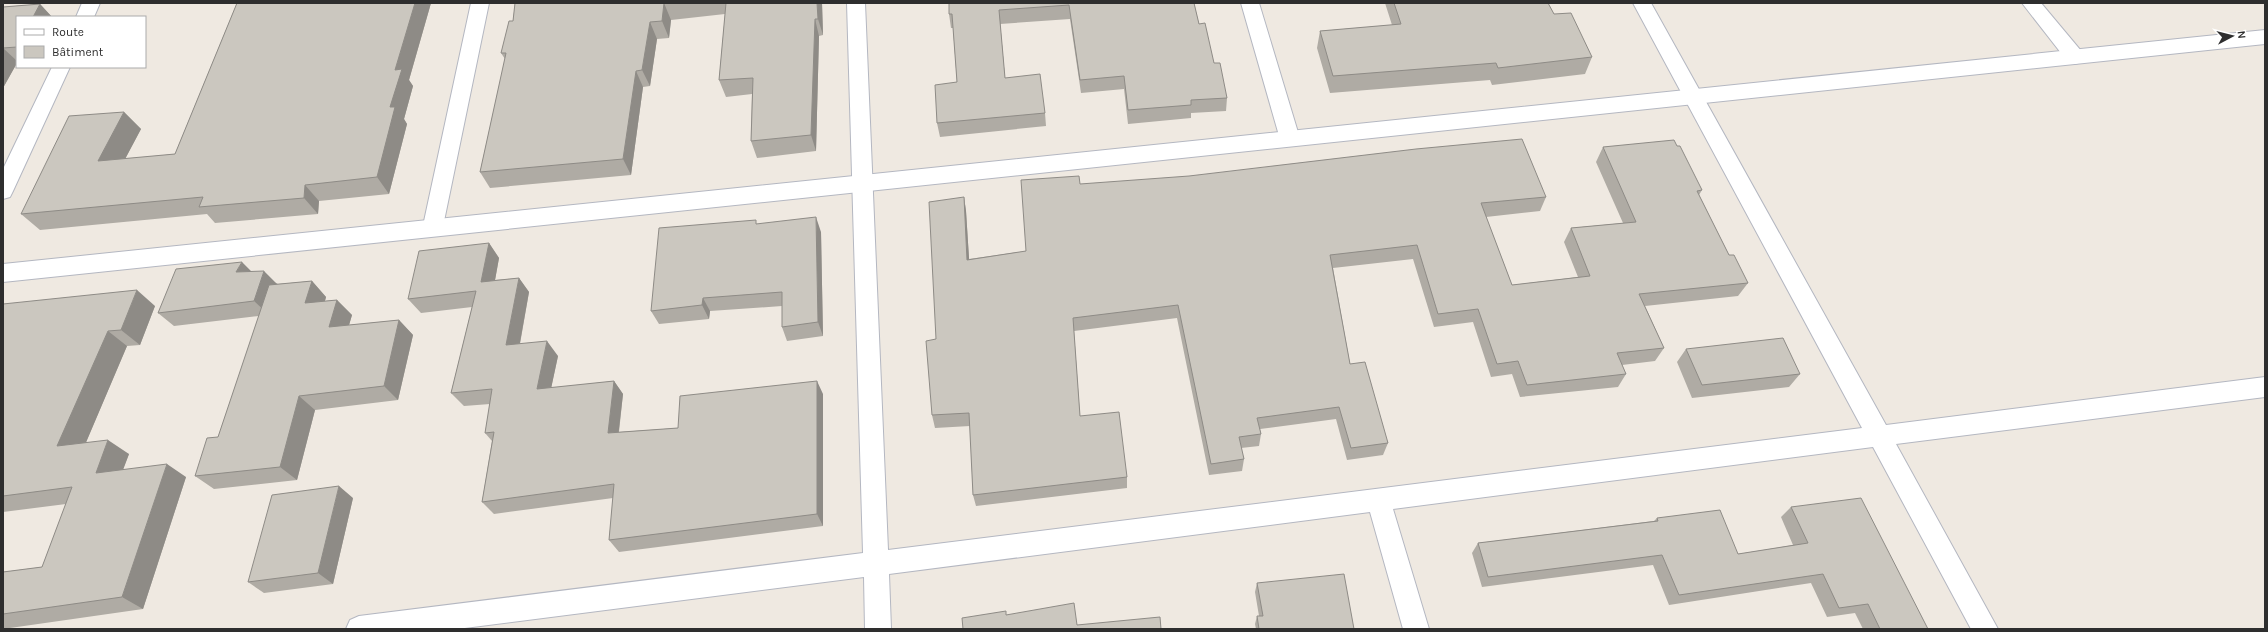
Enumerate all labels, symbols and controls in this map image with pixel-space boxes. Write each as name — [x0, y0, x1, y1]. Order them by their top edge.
legend — [16, 16, 146, 68]
north arrow — [2212, 16, 2252, 56]
text: Route — [52, 25, 84, 39]
text: N — [2234, 30, 2248, 40]
text: Bâtiment — [52, 45, 104, 59]

